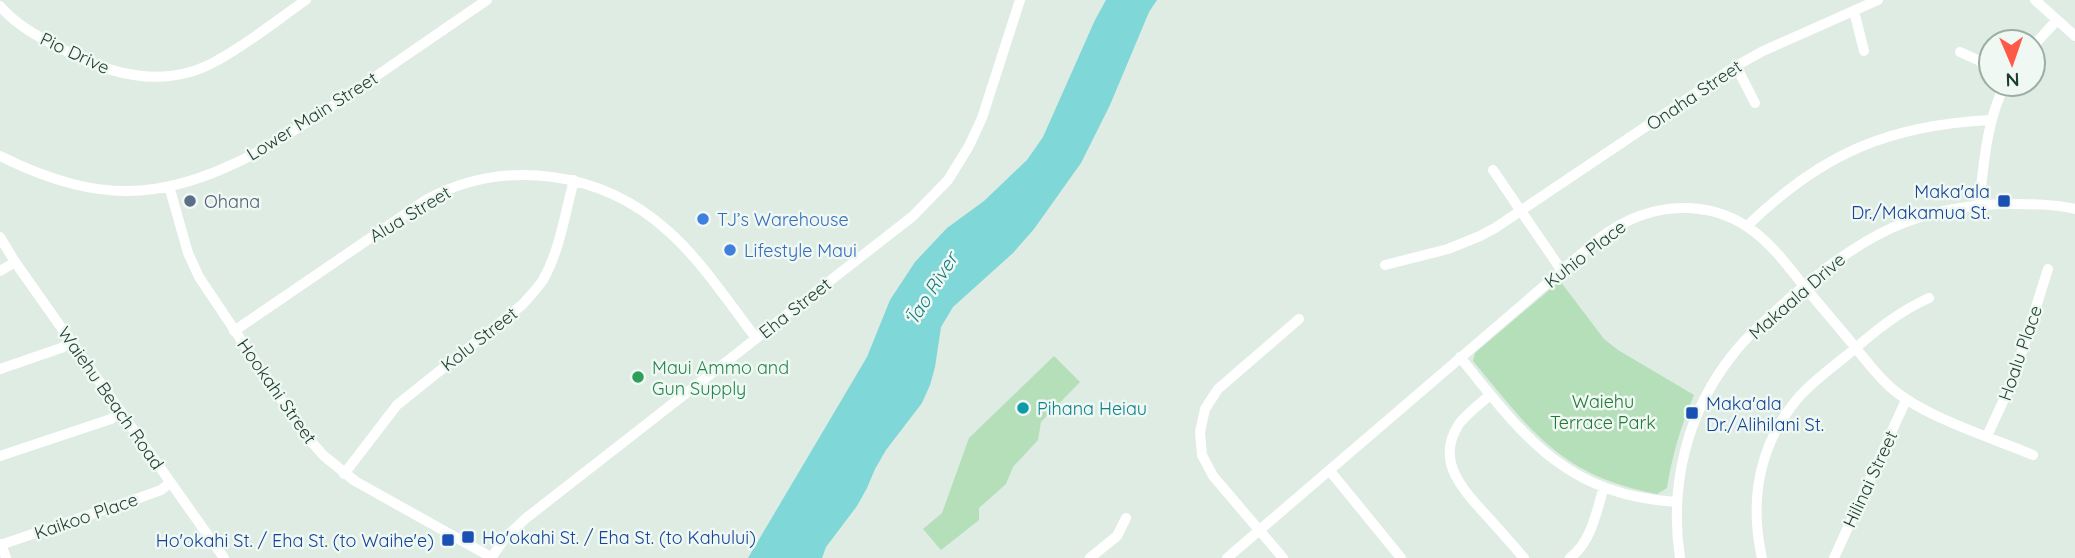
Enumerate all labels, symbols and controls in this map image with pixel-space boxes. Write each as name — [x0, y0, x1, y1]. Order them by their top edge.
street label: Pio Drive — [37, 27, 113, 79]
north arrow — [1977, 28, 2047, 98]
street label: Onaha Street — [1642, 55, 1746, 135]
street label: Lower Main Street — [242, 66, 382, 166]
text: N — [2005, 68, 2020, 92]
place label: Maka'ala Dr./Makamua St. — [1851, 180, 1990, 224]
street label: Alua Street — [365, 181, 455, 247]
place label: Ohana — [204, 190, 260, 213]
marker: Ohana — [182, 193, 198, 209]
marker: Maka'ala Dr./Makamua St. — [1996, 193, 2012, 209]
place label: TJ’s Warehouse — [717, 208, 849, 231]
marker: TJ’s Warehouse — [695, 211, 711, 227]
street label: Kuhio Place — [1540, 215, 1630, 293]
place label: Lifestyle Maui — [744, 239, 857, 262]
marker: Lifestyle Maui — [722, 242, 738, 258]
water label: ʻĪao River — [899, 246, 964, 330]
street label: Makaala Drive — [1744, 248, 1850, 344]
street label: Eha Street — [754, 273, 836, 343]
street label: Kolu Street — [436, 302, 522, 376]
street label: Hoalu Place — [1993, 302, 2047, 404]
street label: Waiehu Beach Road — [53, 322, 169, 474]
street label: Hookahi Street — [232, 334, 322, 448]
place label: Maui Ammo and Gun Supply — [652, 356, 789, 400]
marker: Maui Ammo and Gun Supply — [630, 369, 646, 385]
park label: Waiehu Terrace Park — [1550, 390, 1656, 434]
place label: Maka'ala Dr./Alihilani St. — [1706, 392, 1824, 436]
place label: Pihana Heiau — [1037, 397, 1147, 420]
marker: Pihana Heiau — [1015, 400, 1031, 416]
marker: Maka'ala Dr./Alihilani St. — [1684, 405, 1700, 421]
street label: Hilinai Street — [1838, 427, 1902, 531]
street label: Kaikoo Place — [31, 488, 141, 544]
place label: Ho'okahi St. / Eha St. (to Kahului) — [482, 526, 756, 549]
place label: Ho'okahi St. / Eha St. (to Waihe'e) — [156, 529, 434, 552]
marker: Ho'okahi St. / Eha St. (to Kahului) — [460, 529, 476, 545]
marker: Ho'okahi St. / Eha St. (to Waihe'e) — [440, 532, 456, 548]

